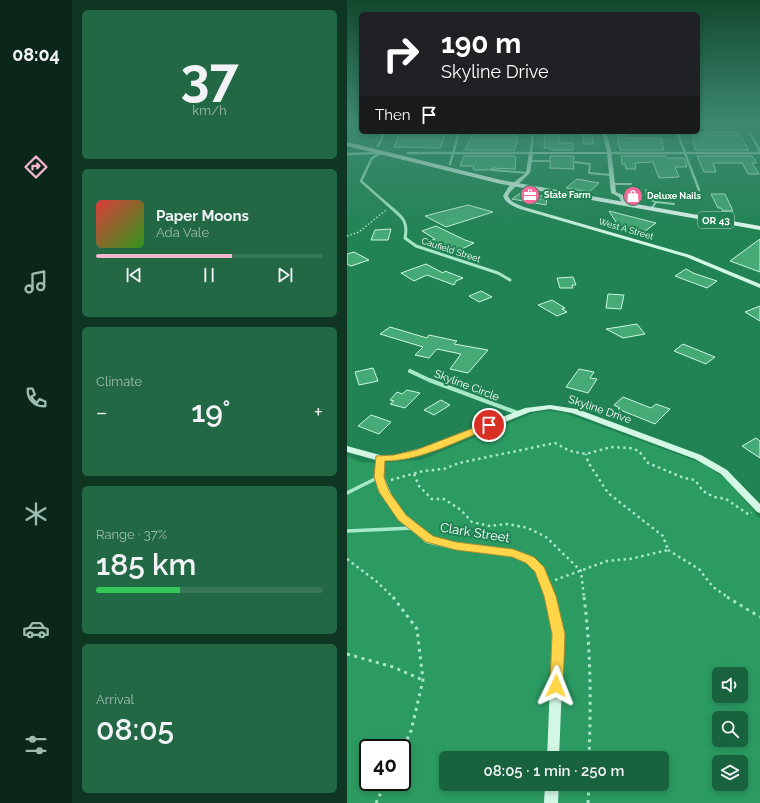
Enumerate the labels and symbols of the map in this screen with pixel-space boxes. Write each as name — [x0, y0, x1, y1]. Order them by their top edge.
office icon: State Farm — [519, 184, 541, 206]
shop icon: Deluxe Nails — [622, 185, 644, 207]
place label: State Farm — [544, 190, 591, 200]
place label: Deluxe Nails — [647, 191, 701, 201]
road number: OR 43 — [698, 212, 734, 228]
street label: West A Street — [597, 216, 655, 242]
street label: Caufield Street — [420, 236, 482, 264]
street label: Skyline Circle — [432, 367, 502, 404]
street label: Skyline Drive — [567, 393, 634, 427]
pin — [472, 408, 506, 442]
street label: Clark Street — [439, 520, 511, 546]
position arrow — [535, 665, 577, 707]
speed limit sign: 40 — [359, 739, 411, 791]

